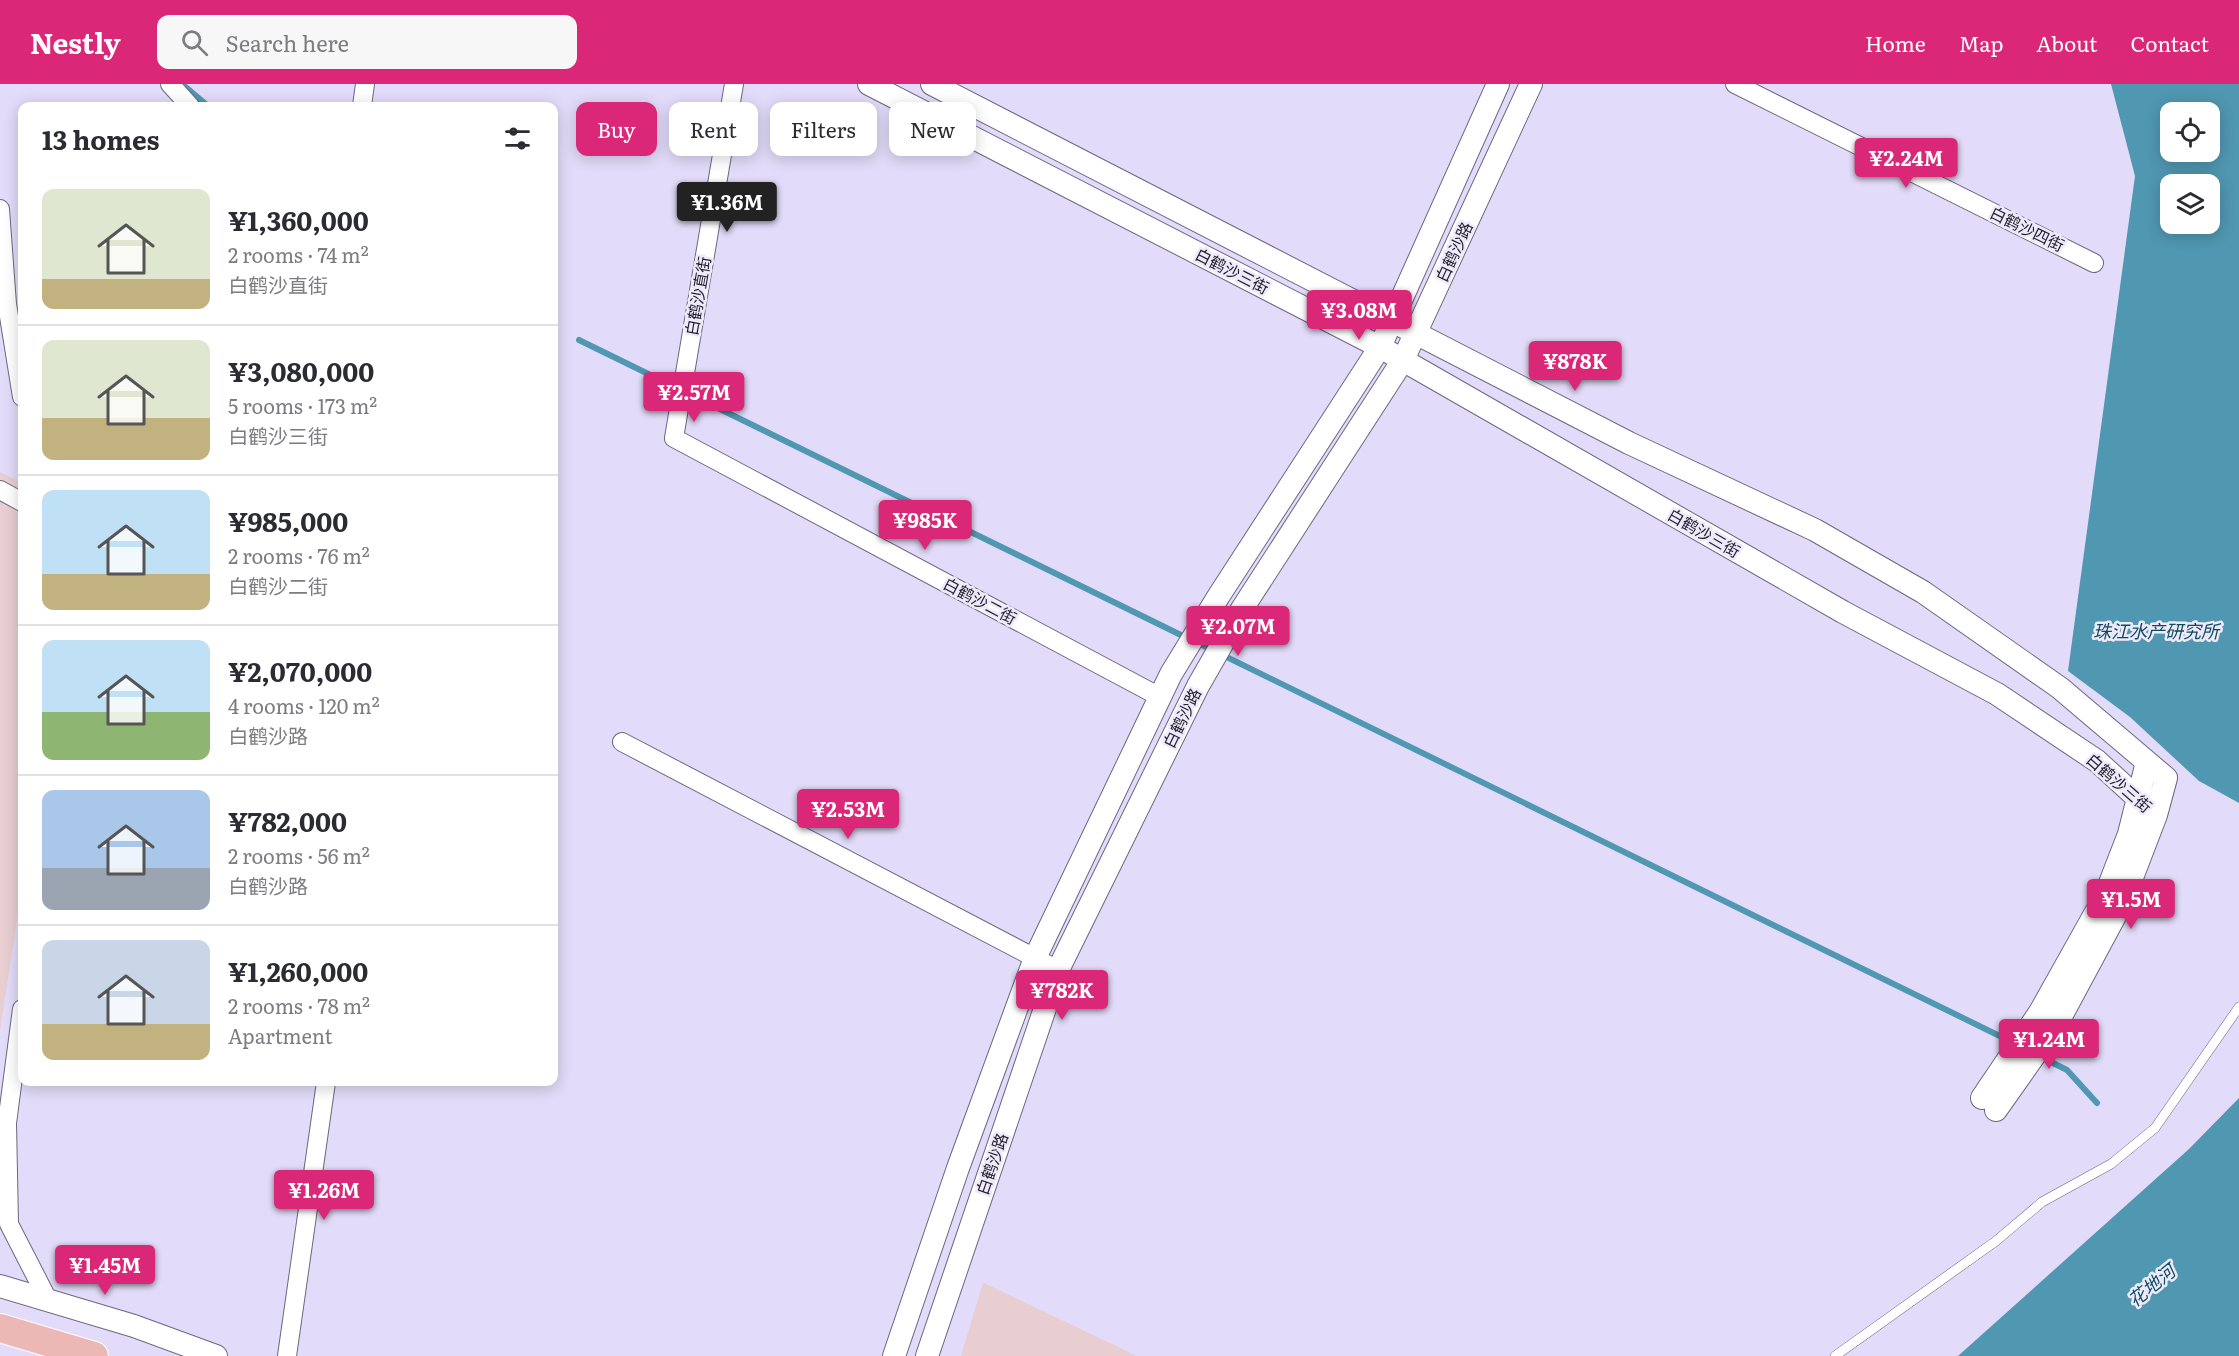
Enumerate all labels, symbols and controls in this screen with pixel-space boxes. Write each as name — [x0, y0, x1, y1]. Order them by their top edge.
search box — [157, 15, 577, 69]
text: Nestly — [30, 21, 121, 63]
icon: search — [178, 26, 211, 59]
text: Search here — [226, 26, 349, 59]
text: Home — [1865, 27, 1926, 58]
text: Map — [1959, 27, 2003, 58]
text: About — [2036, 27, 2098, 58]
text: Contact — [2131, 27, 2209, 58]
chip: Buy — [576, 102, 657, 156]
chip: Rent — [669, 102, 758, 156]
chip: Filters — [770, 102, 877, 156]
chip: New — [889, 102, 976, 156]
map controls — [2160, 102, 2220, 234]
button: locate — [2160, 102, 2220, 162]
text: 13 homes — [42, 119, 160, 158]
icon: filters — [501, 122, 534, 155]
pin: ¥2.24M — [1857, 138, 1955, 189]
text: ¥2.24M — [1869, 142, 1943, 172]
button: layers — [2160, 174, 2220, 234]
pin: ¥1.36M — [678, 182, 776, 233]
text: ¥1.36M — [691, 186, 763, 216]
text: ¥1,360,000 — [228, 200, 369, 239]
street label: 白鹤沙四街 — [1986, 200, 2069, 256]
icon: home — [90, 213, 162, 285]
street label: 白鹤沙路 — [1429, 217, 1477, 286]
text: 2 rooms · 74 m² — [228, 239, 369, 269]
street label: 白鹤沙三街 — [1191, 241, 1274, 299]
street label: 白鹤沙直街 — [678, 254, 716, 337]
text: 白鹤沙直街 — [228, 269, 328, 299]
pin: ¥3.08M — [1310, 290, 1408, 341]
text: ¥3.08M — [1321, 294, 1397, 324]
pin: ¥878K — [1533, 341, 1617, 392]
text: ¥878K — [1543, 345, 1607, 375]
text: ¥3,080,000 — [228, 351, 374, 390]
icon: home — [90, 364, 162, 436]
pin: ¥2.57M — [645, 372, 743, 423]
text: ¥2.57M — [657, 376, 731, 406]
text: 5 rooms · 173 m² — [228, 390, 377, 420]
text: 白鹤沙三街 — [228, 420, 328, 450]
pin: ¥985K — [883, 500, 967, 551]
text: ¥985,000 — [228, 501, 348, 540]
street label: 白鹤沙三街 — [1664, 502, 1745, 563]
text: ¥985K — [893, 504, 957, 534]
icon: home — [90, 514, 162, 586]
text: 2 rooms · 76 m² — [228, 540, 370, 570]
text: 白鹤沙二街 — [228, 570, 328, 600]
street label: 白鹤沙二街 — [940, 571, 1021, 629]
pin: ¥2.07M — [1189, 606, 1287, 657]
text: ¥2.07M — [1200, 610, 1276, 640]
water label: 珠江水产研究所 — [2093, 617, 2222, 644]
text: ¥2,070,000 — [228, 651, 372, 690]
icon: home — [90, 664, 162, 736]
street label: 白鹤沙路 — [1156, 684, 1206, 752]
text: 4 rooms · 120 m² — [228, 690, 380, 720]
text: 白鹤沙路 — [228, 720, 308, 750]
street label: 白鹤沙三街 — [2082, 747, 2158, 818]
pin: ¥2.53M — [799, 789, 897, 840]
text: ¥2.53M — [811, 793, 885, 823]
text: ¥782,000 — [228, 801, 347, 840]
icon: home — [90, 814, 162, 886]
text: 2 rooms · 56 m² — [228, 840, 370, 870]
text: 白鹤沙路 — [228, 870, 308, 900]
pin: ¥1.5M — [2089, 879, 2173, 930]
text: ¥1.5M — [2101, 883, 2161, 913]
text: ¥1,260,000 — [228, 951, 368, 990]
icon: home — [90, 964, 162, 1036]
pin: ¥782K — [1020, 970, 1104, 1021]
text: ¥782K — [1030, 974, 1094, 1004]
text: 2 rooms · 78 m² — [228, 990, 370, 1020]
pin: ¥1.24M — [2000, 1019, 2098, 1070]
text: Apartment — [228, 1020, 333, 1050]
text: ¥1.24M — [2013, 1023, 2085, 1053]
street label: 白鹤沙路 — [969, 1130, 1013, 1198]
pin: ¥1.26M — [275, 1170, 373, 1221]
text: ¥1.26M — [288, 1174, 360, 1204]
pin: ¥1.45M — [56, 1245, 154, 1296]
text: ¥1.45M — [69, 1249, 141, 1279]
water label: 花地河 — [2122, 1255, 2183, 1312]

